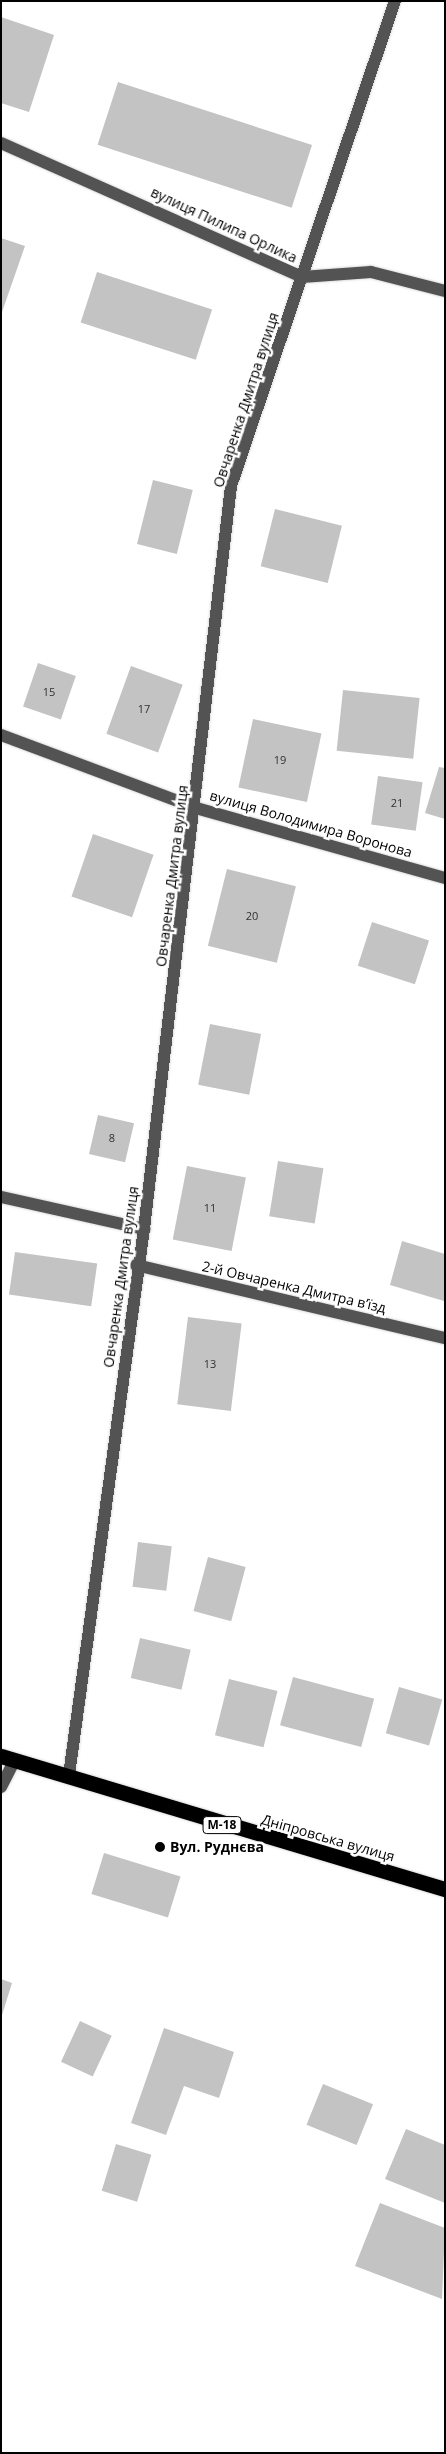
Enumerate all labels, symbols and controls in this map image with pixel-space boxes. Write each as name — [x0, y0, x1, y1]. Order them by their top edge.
street label: вулиця Пилипа Орлика — [148, 184, 300, 266]
street label: Овчаренка Дмитра вулиця — [210, 310, 282, 490]
house number: 15 — [43, 685, 55, 699]
house number: 17 — [138, 702, 150, 716]
house number: 19 — [274, 753, 286, 767]
street label: Овчаренка Дмитра вулиця — [153, 784, 191, 968]
street label: вулиця Володимира Воронова — [208, 787, 414, 861]
house number: 21 — [391, 796, 403, 810]
house number: 20 — [246, 909, 258, 923]
house number: 8 — [109, 1131, 115, 1145]
street label: Овчаренка Дмитра вулиця — [100, 1185, 142, 1369]
house number: 11 — [204, 1201, 216, 1215]
street label: 2-й Овчаренка Дмитра в’їзд — [200, 1258, 388, 1316]
house number: 13 — [204, 1357, 216, 1371]
street label: Дніпровська вулиця — [259, 1811, 397, 1865]
road number: М-18 — [202, 1816, 242, 1834]
place label: Вул. Руднєва — [170, 1839, 264, 1855]
marker: Вул. Руднєва — [154, 1841, 166, 1853]

